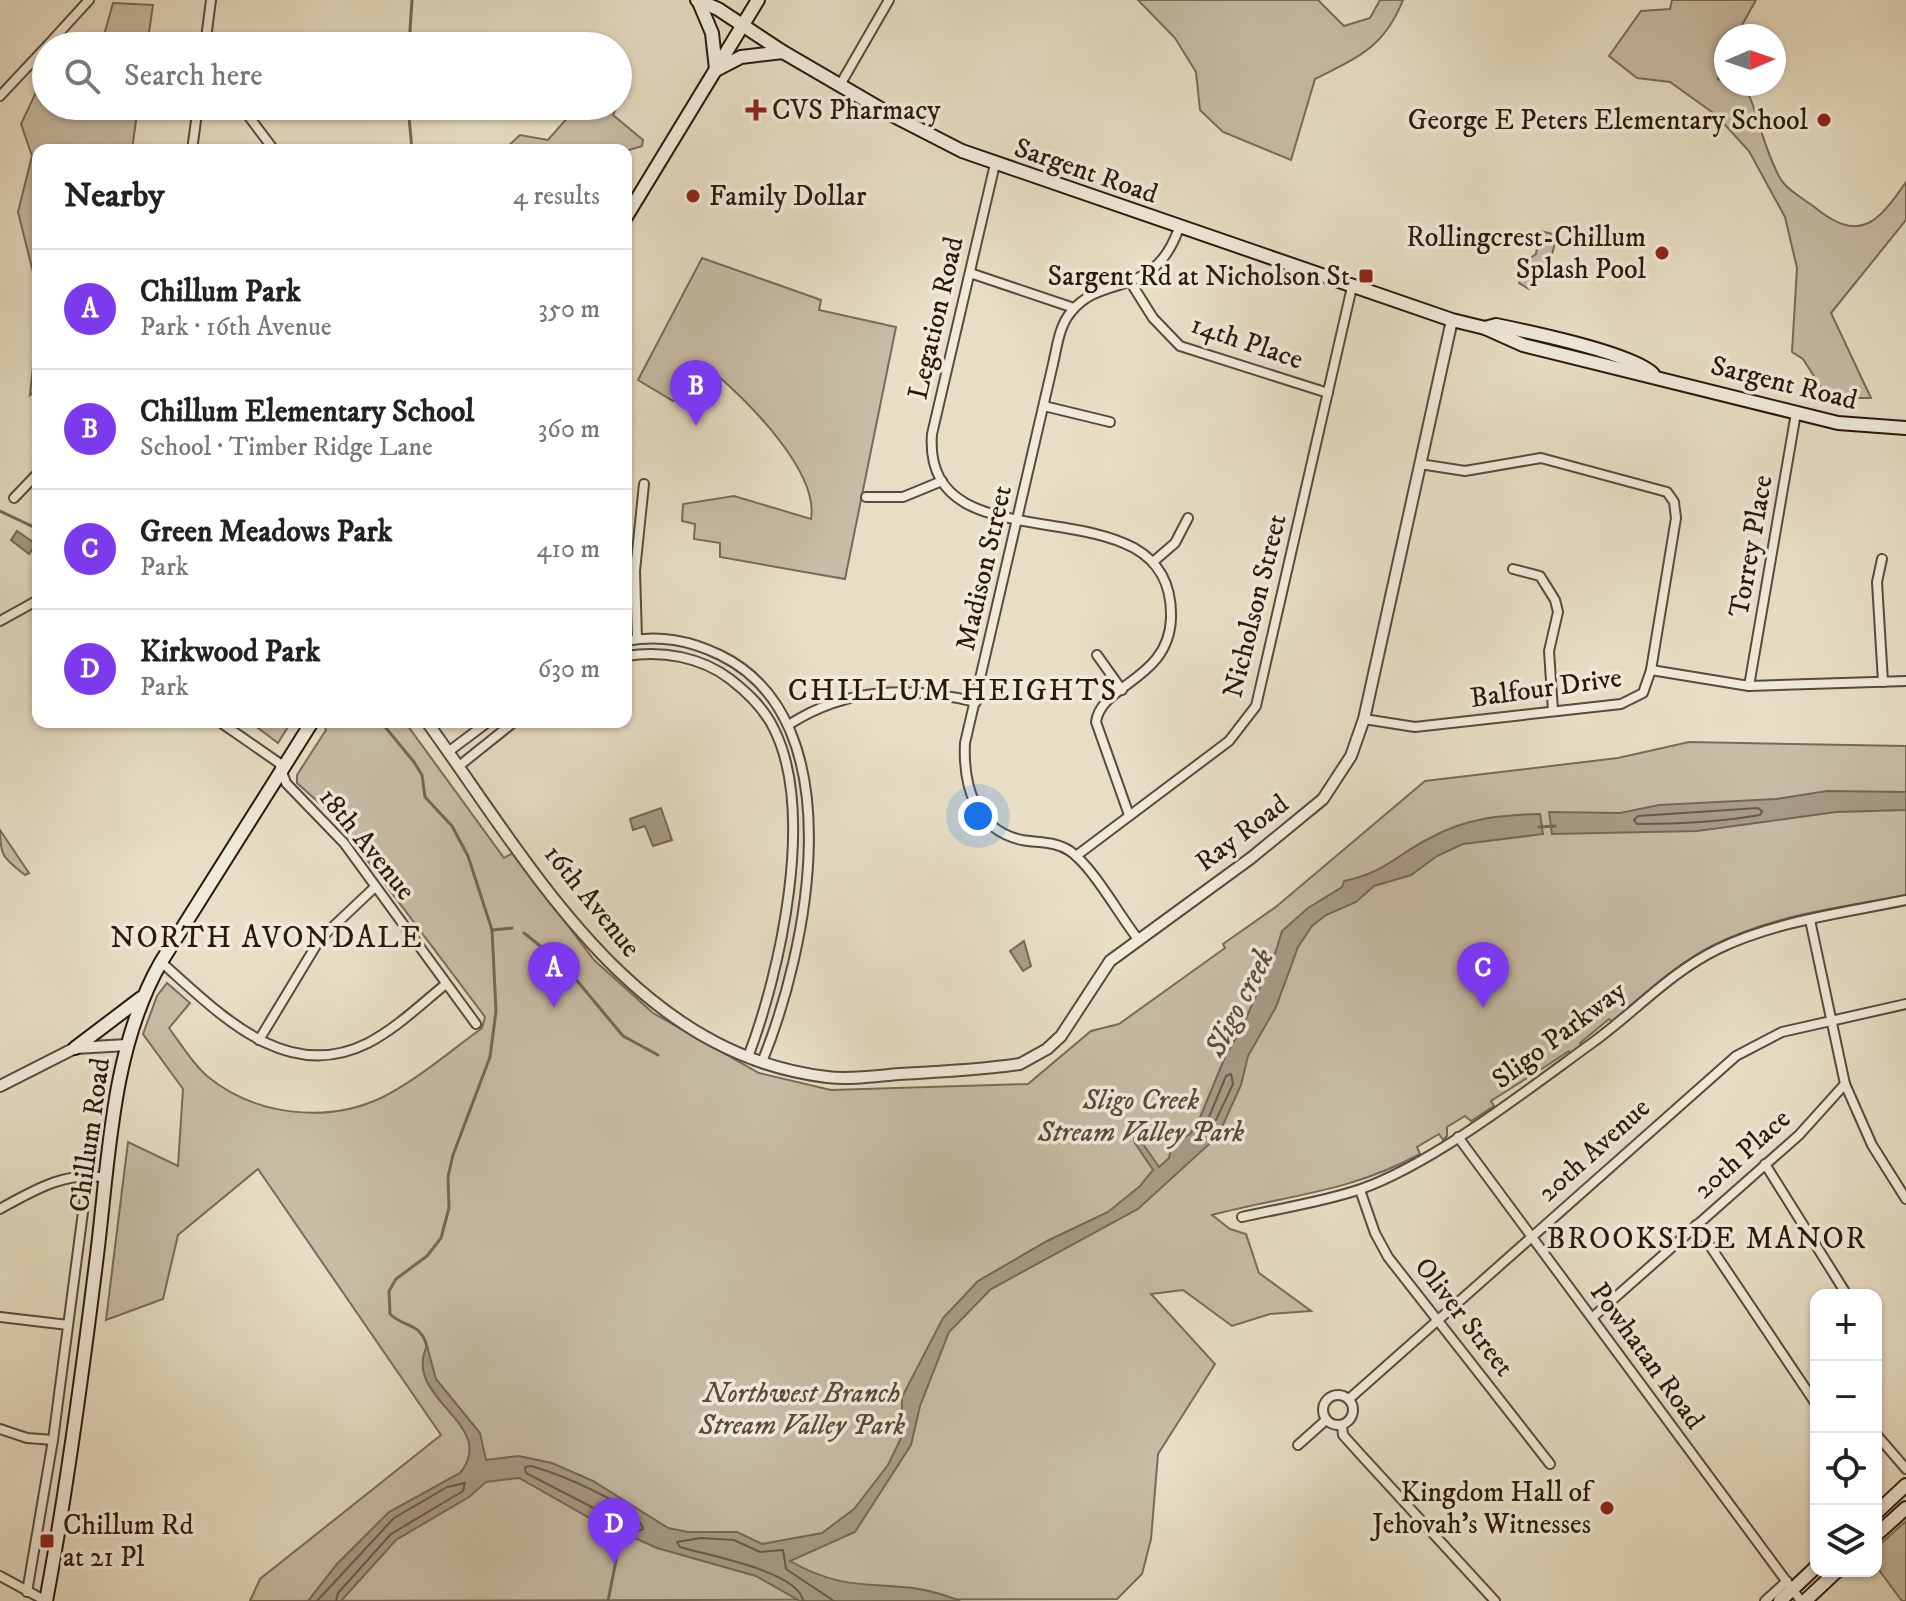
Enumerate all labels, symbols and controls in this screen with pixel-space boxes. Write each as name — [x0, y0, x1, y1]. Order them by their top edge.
north arrow — [1714, 24, 1786, 96]
search box — [32, 32, 632, 120]
icon: search — [60, 54, 104, 98]
text: Search here — [124, 58, 263, 95]
place label: CVS Pharmacy — [772, 93, 941, 128]
marker: CVS Pharmacy — [747, 101, 765, 119]
place label: George E Peters Elementary School — [1408, 103, 1809, 138]
marker: George E Peters Elementary School — [1815, 111, 1833, 129]
street label: Sargent Road — [1010, 130, 1162, 212]
text: Nearby — [64, 175, 165, 217]
place label: Family Dollar — [709, 179, 867, 214]
text: 4 results — [513, 180, 600, 213]
marker: Family Dollar — [684, 187, 702, 205]
place label: Rollingcrest-Chillum Splash Pool — [1406, 220, 1647, 287]
street label: Legation Road — [900, 233, 972, 403]
marker: Rollingcrest-Chillum Splash Pool — [1653, 244, 1671, 262]
place label: Sargent Rd at Nicholson St — [1048, 259, 1350, 294]
marker: Sargent Rd at Nicholson St — [1357, 267, 1375, 285]
text: Chillum Park — [140, 274, 301, 311]
text: A — [82, 293, 98, 326]
text: 350 m — [538, 293, 600, 326]
street label: 14th Place — [1186, 307, 1308, 377]
text: Park · 16th Avenue — [140, 311, 331, 344]
street label: Sargent Road — [1707, 348, 1861, 418]
pin: B — [670, 360, 722, 426]
text: Chillum Elementary School — [140, 394, 474, 431]
text: B — [82, 413, 98, 446]
text: 360 m — [538, 413, 600, 446]
text: School · Timber Ridge Lane — [140, 431, 433, 464]
street label: Torrey Place — [1721, 472, 1781, 620]
street label: Madison Street — [948, 482, 1020, 654]
street label: Nicholson Street — [1215, 511, 1295, 701]
text: Green Meadows Park — [140, 514, 392, 551]
text: C — [81, 533, 99, 566]
text: 410 m — [536, 533, 600, 566]
text: Park — [140, 551, 189, 584]
text: Kirkwood Park — [140, 634, 320, 671]
text: D — [80, 653, 100, 686]
text: 630 m — [538, 653, 600, 686]
street label: Balfour Drive — [1468, 660, 1624, 716]
text: Park — [140, 671, 189, 704]
district label: CHILLUM HEIGHTS — [788, 673, 1118, 710]
street label: 18th Avenue — [311, 781, 423, 907]
street label: Ray Road — [1188, 787, 1296, 879]
your location — [958, 796, 998, 836]
street label: 16th Avenue — [536, 837, 648, 965]
district label: NORTH AVONDALE — [110, 920, 424, 957]
pin: A — [528, 942, 580, 1008]
water label: Sligo creek — [1197, 942, 1283, 1064]
pin: C — [1457, 942, 1509, 1008]
street label: Sligo Parkway — [1485, 973, 1633, 1097]
street label: Chillum Road — [62, 1055, 118, 1215]
park label: Sligo Creek Stream Valley Park — [1037, 1083, 1244, 1150]
street label: 20th Avenue — [1531, 1090, 1657, 1210]
street label: 20th Place — [1686, 1101, 1798, 1207]
district label: BROOKSIDE MANOR — [1546, 1221, 1868, 1258]
street label: Oliver Street — [1407, 1250, 1521, 1384]
street label: Powhatan Road — [1582, 1276, 1712, 1436]
map controls — [1810, 1289, 1882, 1577]
button: + — [1810, 1289, 1882, 1361]
button: − — [1810, 1361, 1882, 1433]
park label: Northwest Branch Stream Valley Park — [698, 1376, 905, 1443]
button: locate — [1810, 1433, 1882, 1505]
place label: Kingdom Hall of Jehovah’s Witnesses — [1369, 1475, 1595, 1542]
pin: D — [588, 1498, 640, 1564]
marker: Kingdom Hall of Jehovah’s Witnesses — [1598, 1499, 1616, 1517]
button: layers — [1810, 1505, 1882, 1577]
place label: Chillum Rd at 21 Pl — [63, 1508, 193, 1575]
marker: Chillum Rd at 21 Pl — [38, 1532, 56, 1550]

